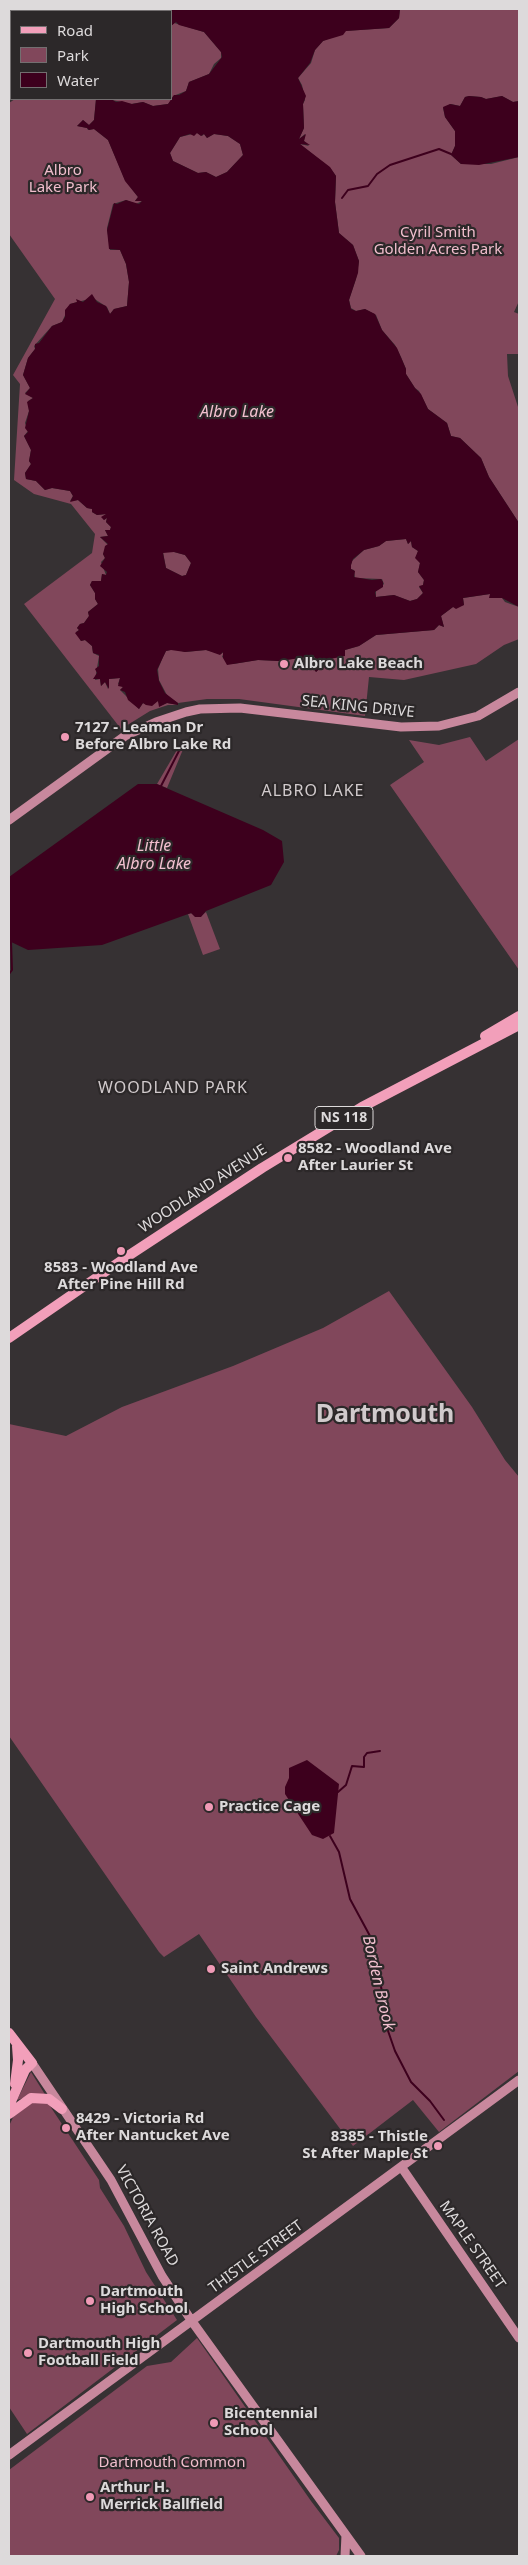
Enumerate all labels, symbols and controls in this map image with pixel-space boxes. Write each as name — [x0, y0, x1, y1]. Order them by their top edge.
legend — [10, 10, 172, 100]
text: Road — [57, 20, 93, 40]
text: Park — [57, 45, 89, 65]
text: Water — [57, 70, 99, 90]
park label: Albro Lake Park — [29, 162, 97, 197]
park label: Cyril Smith Golden Acres Park — [374, 224, 502, 259]
water label: Albro Lake — [200, 402, 274, 422]
place label: Albro Lake Beach — [294, 655, 423, 673]
marker: Albro Lake Beach — [278, 658, 290, 670]
street label: SEA KING DRIVE — [301, 692, 415, 722]
place label: 7127 - Leaman Dr Before Albro Lake Rd — [75, 719, 231, 754]
marker: 7127 - Leaman Dr Before Albro Lake Rd — [59, 731, 71, 743]
district label: ALBRO LAKE — [260, 781, 366, 801]
water label: Little Albro Lake — [117, 836, 191, 874]
district label: WOODLAND PARK — [96, 1078, 250, 1098]
road number: NS 118 — [315, 1106, 373, 1130]
place label: 8582 - Woodland Ave After Laurier St — [298, 1140, 452, 1175]
street label: WOODLAND AVENUE — [136, 1141, 270, 1237]
marker: 8582 - Woodland Ave After Laurier St — [282, 1152, 294, 1164]
marker: 8583 - Woodland Ave After Pine Hill Rd — [115, 1245, 127, 1257]
place label: 8583 - Woodland Ave After Pine Hill Rd — [44, 1259, 198, 1294]
district label: Dartmouth — [316, 1400, 454, 1430]
place label: Practice Cage — [219, 1798, 320, 1816]
marker: Practice Cage — [203, 1801, 215, 1813]
water label: Borden Brook — [358, 1934, 398, 2032]
place label: Saint Andrews — [221, 1960, 328, 1978]
marker: Saint Andrews — [205, 1963, 217, 1975]
place label: 8429 - Victoria Rd After Nantucket Ave — [76, 2110, 230, 2145]
marker: 8429 - Victoria Rd After Nantucket Ave — [60, 2122, 72, 2134]
place label: 8385 - Thistle St After Maple St — [302, 2128, 428, 2163]
marker: 8385 - Thistle St After Maple St — [432, 2140, 444, 2152]
street label: VICTORIA ROAD — [112, 2162, 182, 2270]
street label: MAPLE STREET — [435, 2198, 509, 2292]
street label: THISTLE STREET — [205, 2217, 307, 2297]
place label: Dartmouth High School — [100, 2283, 188, 2318]
marker: Dartmouth High School — [84, 2295, 96, 2307]
place label: Dartmouth High Football Field — [38, 2335, 160, 2370]
marker: Dartmouth High Football Field — [22, 2347, 34, 2359]
place label: Bicentennial School — [224, 2405, 318, 2440]
marker: Bicentennial School — [208, 2417, 220, 2429]
park label: Dartmouth Common — [99, 2454, 245, 2472]
place label: Arthur H. Merrick Ballfield — [100, 2479, 223, 2514]
marker: Arthur H. Merrick Ballfield — [84, 2491, 96, 2503]

